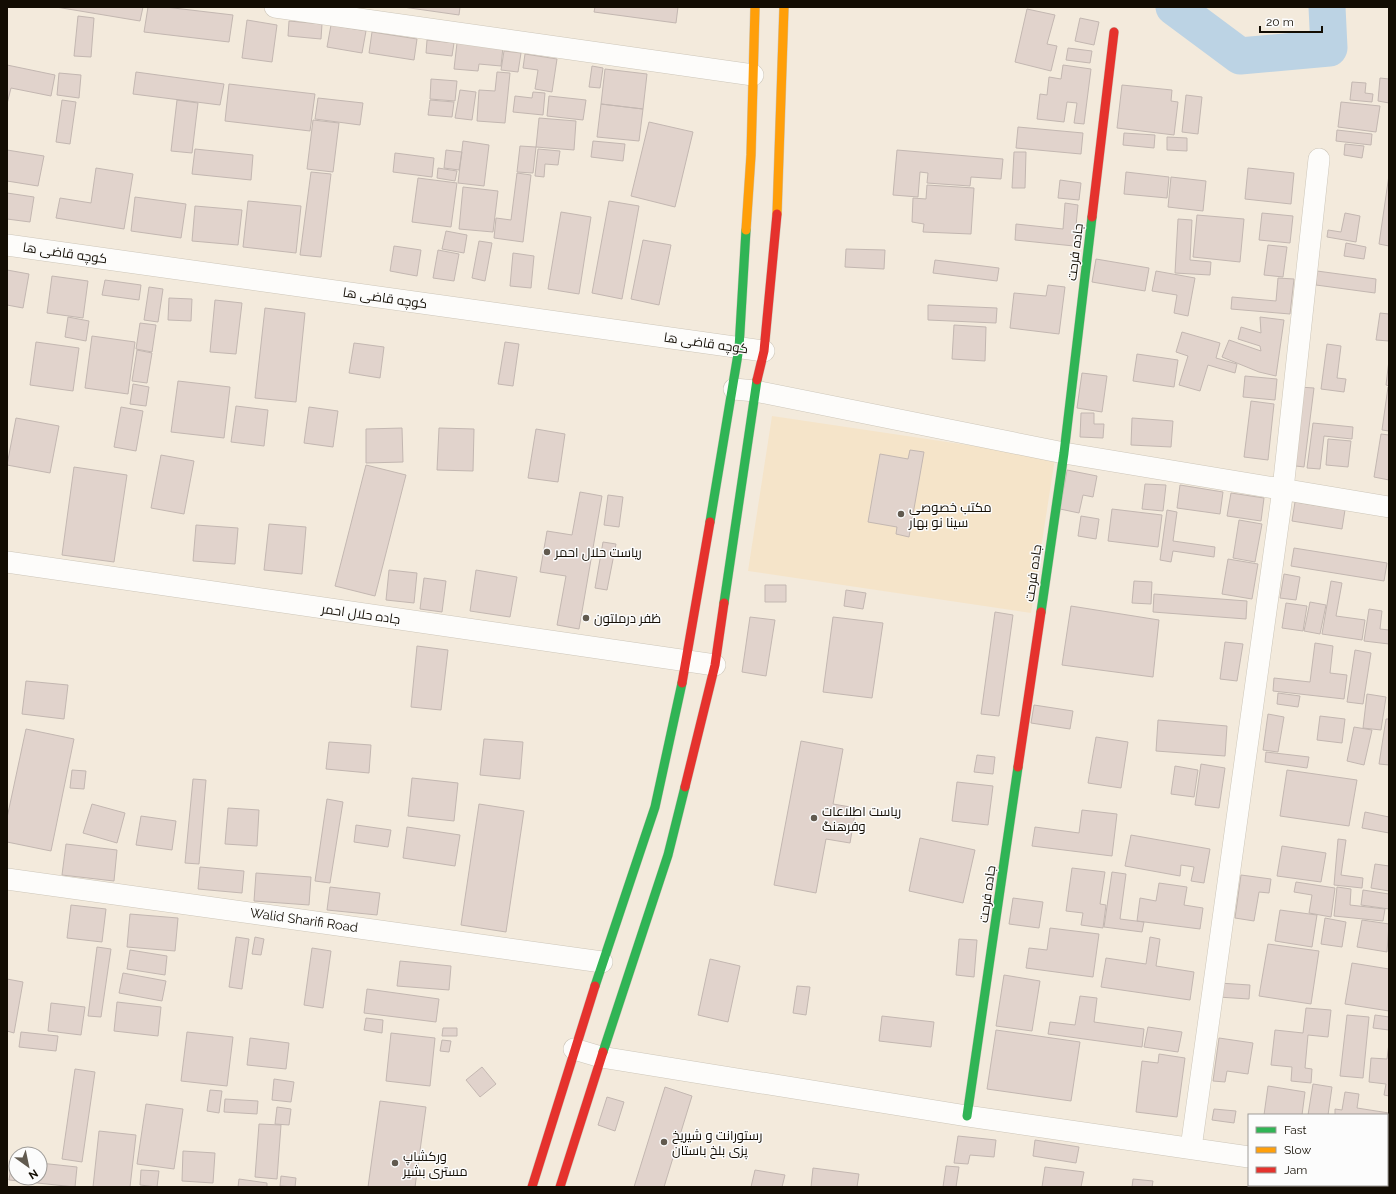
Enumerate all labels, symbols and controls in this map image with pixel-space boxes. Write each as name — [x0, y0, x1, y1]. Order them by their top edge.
scale bar — [1260, 8, 1322, 34]
text: 20 m — [1266, 15, 1294, 29]
street label: جاده فرحت — [1064, 222, 1086, 282]
street label: کوچه قاضی ها — [22, 240, 108, 268]
street label: کوچه قاضی ها — [342, 285, 428, 313]
street label: کوچه قاضی ها — [663, 330, 749, 358]
place label: مکتب خصوصی سینا نو بهار — [908, 500, 992, 530]
marker: مکتب خصوصی سینا نو بهار — [896, 509, 906, 519]
street label: جاده فرحت — [1022, 543, 1044, 603]
place label: ریاست حلال احمر — [554, 545, 642, 561]
marker: ریاست حلال احمر — [542, 547, 552, 557]
street label: جاده حلال احمر — [319, 601, 401, 628]
place label: ظفر درملتون — [594, 611, 661, 626]
marker: ظفر درملتون — [581, 613, 591, 623]
place label: ریاست اطلاعات وفرهنگ — [822, 804, 901, 834]
marker: ریاست اطلاعات وفرهنگ — [809, 813, 819, 823]
street label: جاده فرحت — [976, 864, 998, 924]
street label: Walid Sharifi Road — [249, 905, 359, 935]
legend — [1248, 1114, 1388, 1186]
text: Fast — [1284, 1123, 1307, 1137]
place label: رستورانت و شیریخ پزی بلخ باستان — [672, 1128, 762, 1160]
marker: رستورانت و شیریخ پزی بلخ باستان — [659, 1137, 669, 1147]
text: Slow — [1284, 1143, 1311, 1157]
north arrow — [8, 1146, 48, 1186]
place label: ورکشاپ مستری بشیر — [402, 1149, 468, 1179]
marker: ورکشاپ مستری بشیر — [390, 1158, 400, 1168]
text: Jam — [1284, 1163, 1307, 1177]
text: N — [26, 1166, 40, 1182]

